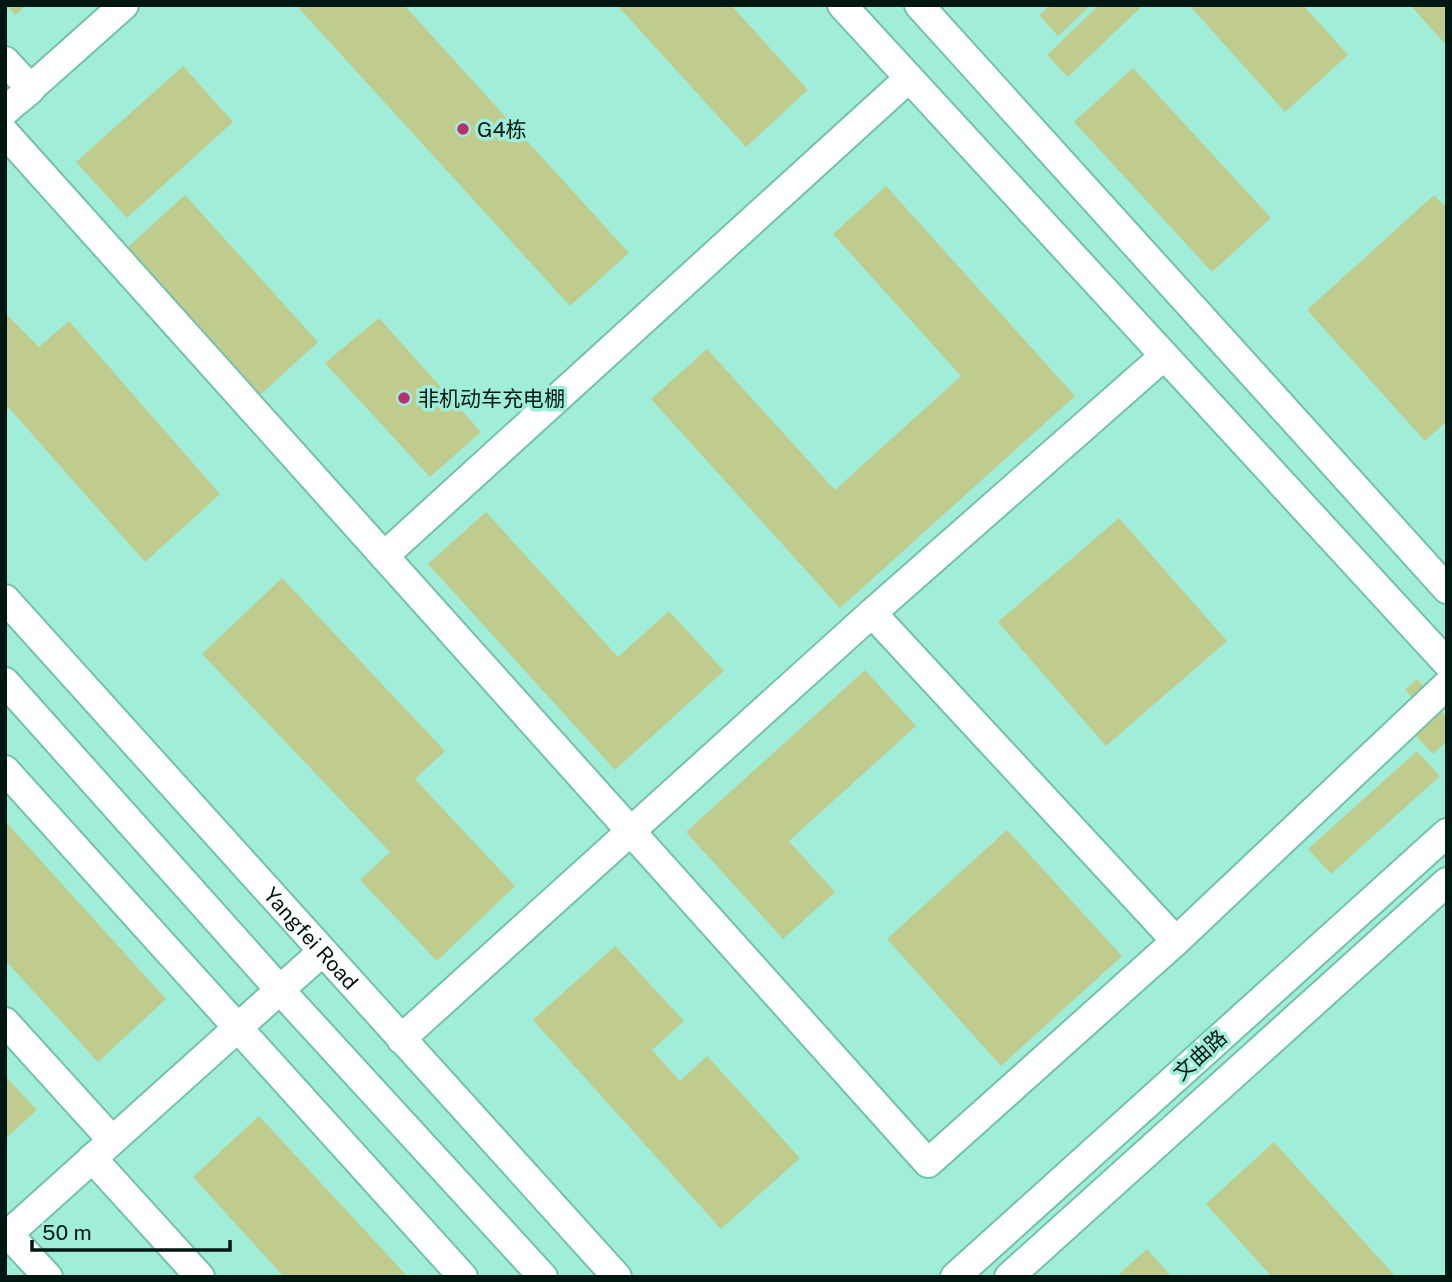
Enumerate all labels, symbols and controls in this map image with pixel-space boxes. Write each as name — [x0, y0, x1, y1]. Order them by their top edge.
place label: G4栋 — [477, 117, 527, 142]
marker: G4栋 — [455, 121, 471, 137]
place label: 非机动车充电棚 — [418, 386, 565, 411]
marker: 非机动车充电棚 — [396, 390, 412, 406]
street label: Yangfei Road — [259, 882, 364, 994]
street label: 文曲路 — [1168, 1025, 1232, 1085]
scale bar — [32, 1208, 229, 1252]
text: 50 m — [42, 1220, 92, 1245]

